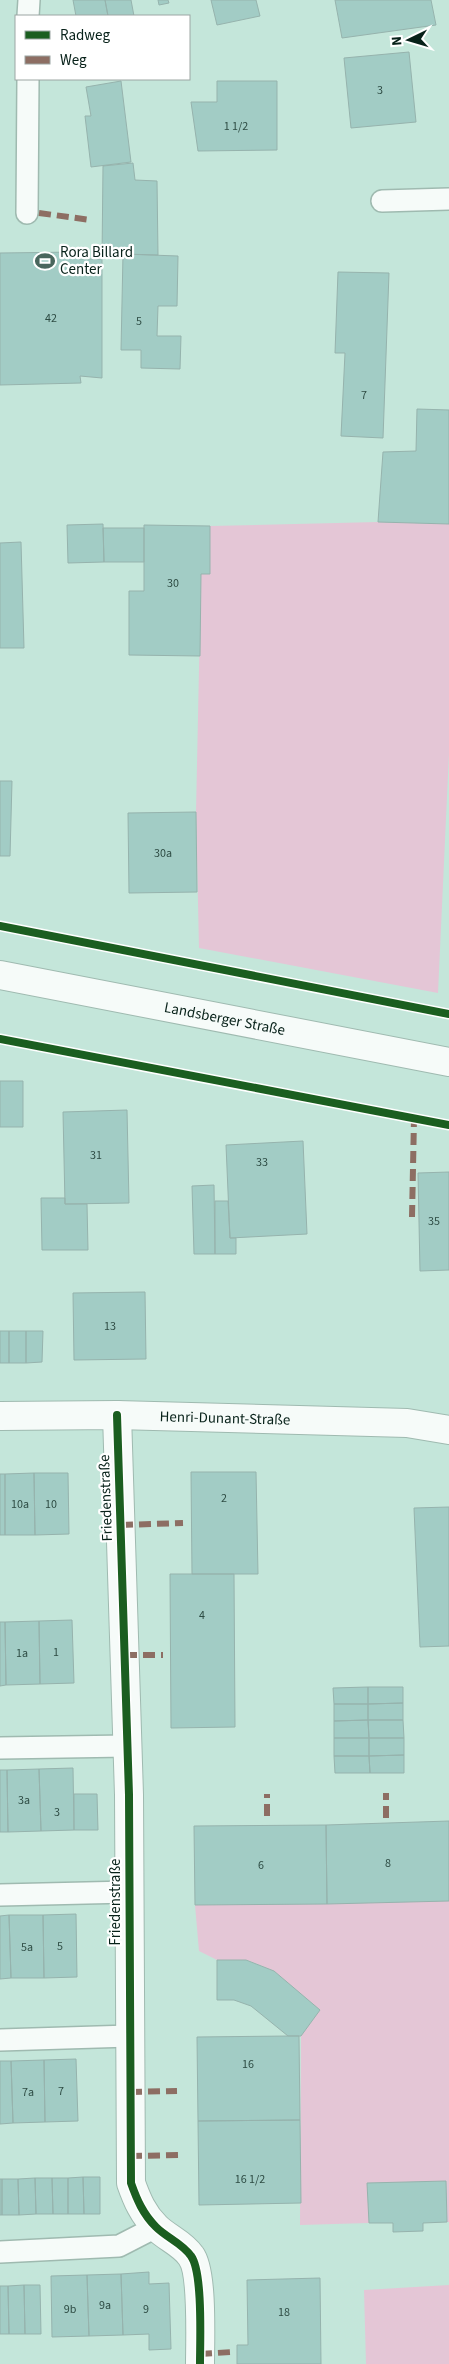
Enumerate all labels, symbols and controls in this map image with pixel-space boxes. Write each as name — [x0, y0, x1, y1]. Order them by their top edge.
legend — [15, 15, 190, 80]
north arrow — [384, 15, 434, 65]
text: Radweg — [60, 25, 110, 46]
text: N — [387, 36, 407, 47]
text: Weg — [60, 50, 87, 71]
house number: 3 — [377, 82, 383, 99]
house number: 1 1/2 — [224, 118, 248, 135]
place label: Rora Billard Center — [60, 242, 133, 280]
sports icon: Rora Billard Center — [34, 250, 56, 272]
house number: 42 — [45, 310, 57, 327]
house number: 5 — [136, 313, 142, 330]
house number: 7 — [361, 387, 367, 404]
house number: 30 — [167, 575, 179, 592]
house number: 30a — [154, 845, 172, 862]
street label: Landsberger Straße — [163, 997, 287, 1041]
house number: 31 — [90, 1147, 102, 1164]
house number: 33 — [256, 1154, 268, 1171]
house number: 35 — [428, 1213, 440, 1230]
house number: 13 — [104, 1318, 116, 1335]
street label: Henri-Dunant-Straße — [159, 1406, 291, 1430]
street label: Friedenstraße — [94, 1454, 118, 1542]
house number: 2 — [221, 1490, 227, 1507]
house number: 10a — [11, 1496, 29, 1513]
house number: 10 — [45, 1496, 57, 1513]
house number: 4 — [199, 1607, 205, 1624]
house number: 1 — [53, 1644, 59, 1661]
house number: 1a — [16, 1645, 28, 1662]
house number: 3a — [18, 1792, 30, 1809]
house number: 3 — [54, 1804, 60, 1821]
house number: 8 — [385, 1855, 391, 1872]
house number: 6 — [258, 1857, 264, 1874]
street label: Friedenstraße — [105, 1859, 126, 1945]
house number: 5 — [57, 1938, 63, 1955]
house number: 5a — [21, 1939, 33, 1956]
house number: 16 — [242, 2056, 254, 2073]
house number: 7 — [58, 2083, 64, 2100]
house number: 7a — [22, 2084, 34, 2101]
house number: 16 1/2 — [235, 2171, 265, 2188]
house number: 9a — [99, 2297, 111, 2314]
house number: 9b — [64, 2301, 77, 2318]
house number: 9 — [143, 2301, 149, 2318]
house number: 18 — [278, 2304, 290, 2321]

